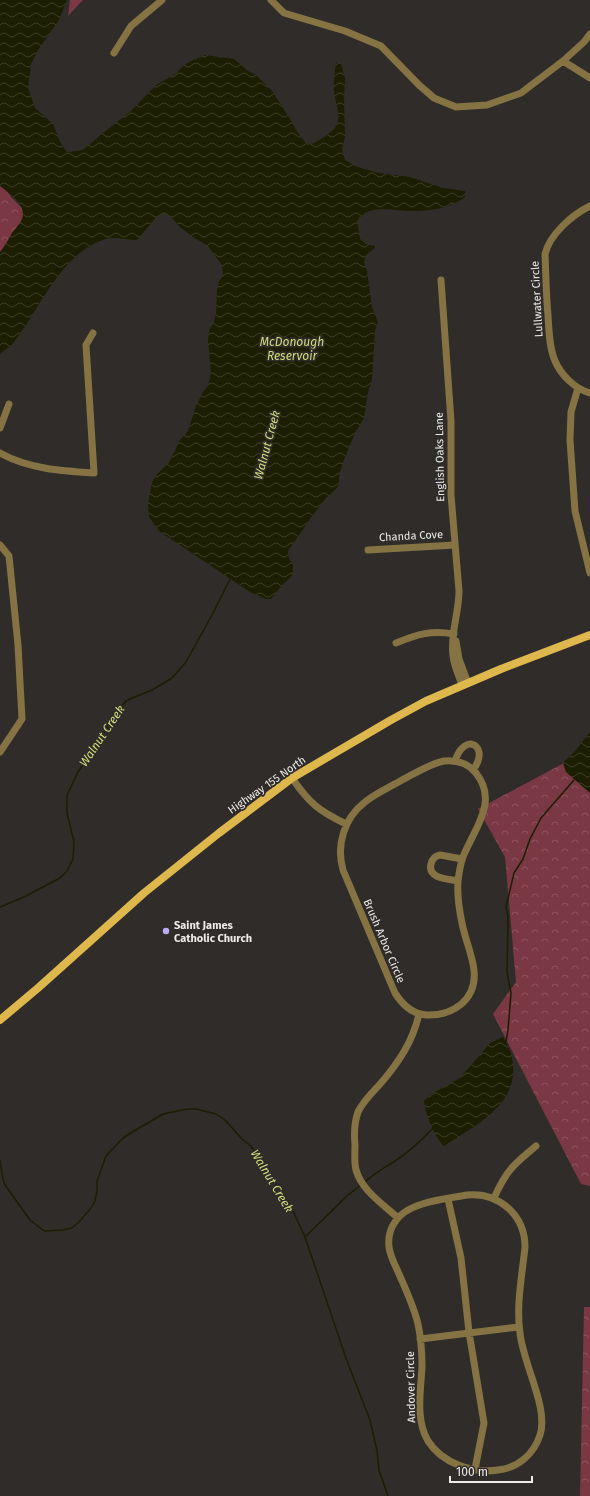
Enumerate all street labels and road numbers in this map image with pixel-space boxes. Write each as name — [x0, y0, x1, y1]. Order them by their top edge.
street label: Lullwater Circle — [529, 260, 545, 338]
street label: English Oaks Lane — [433, 412, 447, 502]
street label: Chanda Cove — [379, 528, 443, 544]
street label: Highway 155 North — [226, 753, 308, 817]
street label: Brush Arbor Circle — [360, 897, 408, 985]
street label: Andover Circle — [404, 1351, 418, 1423]

